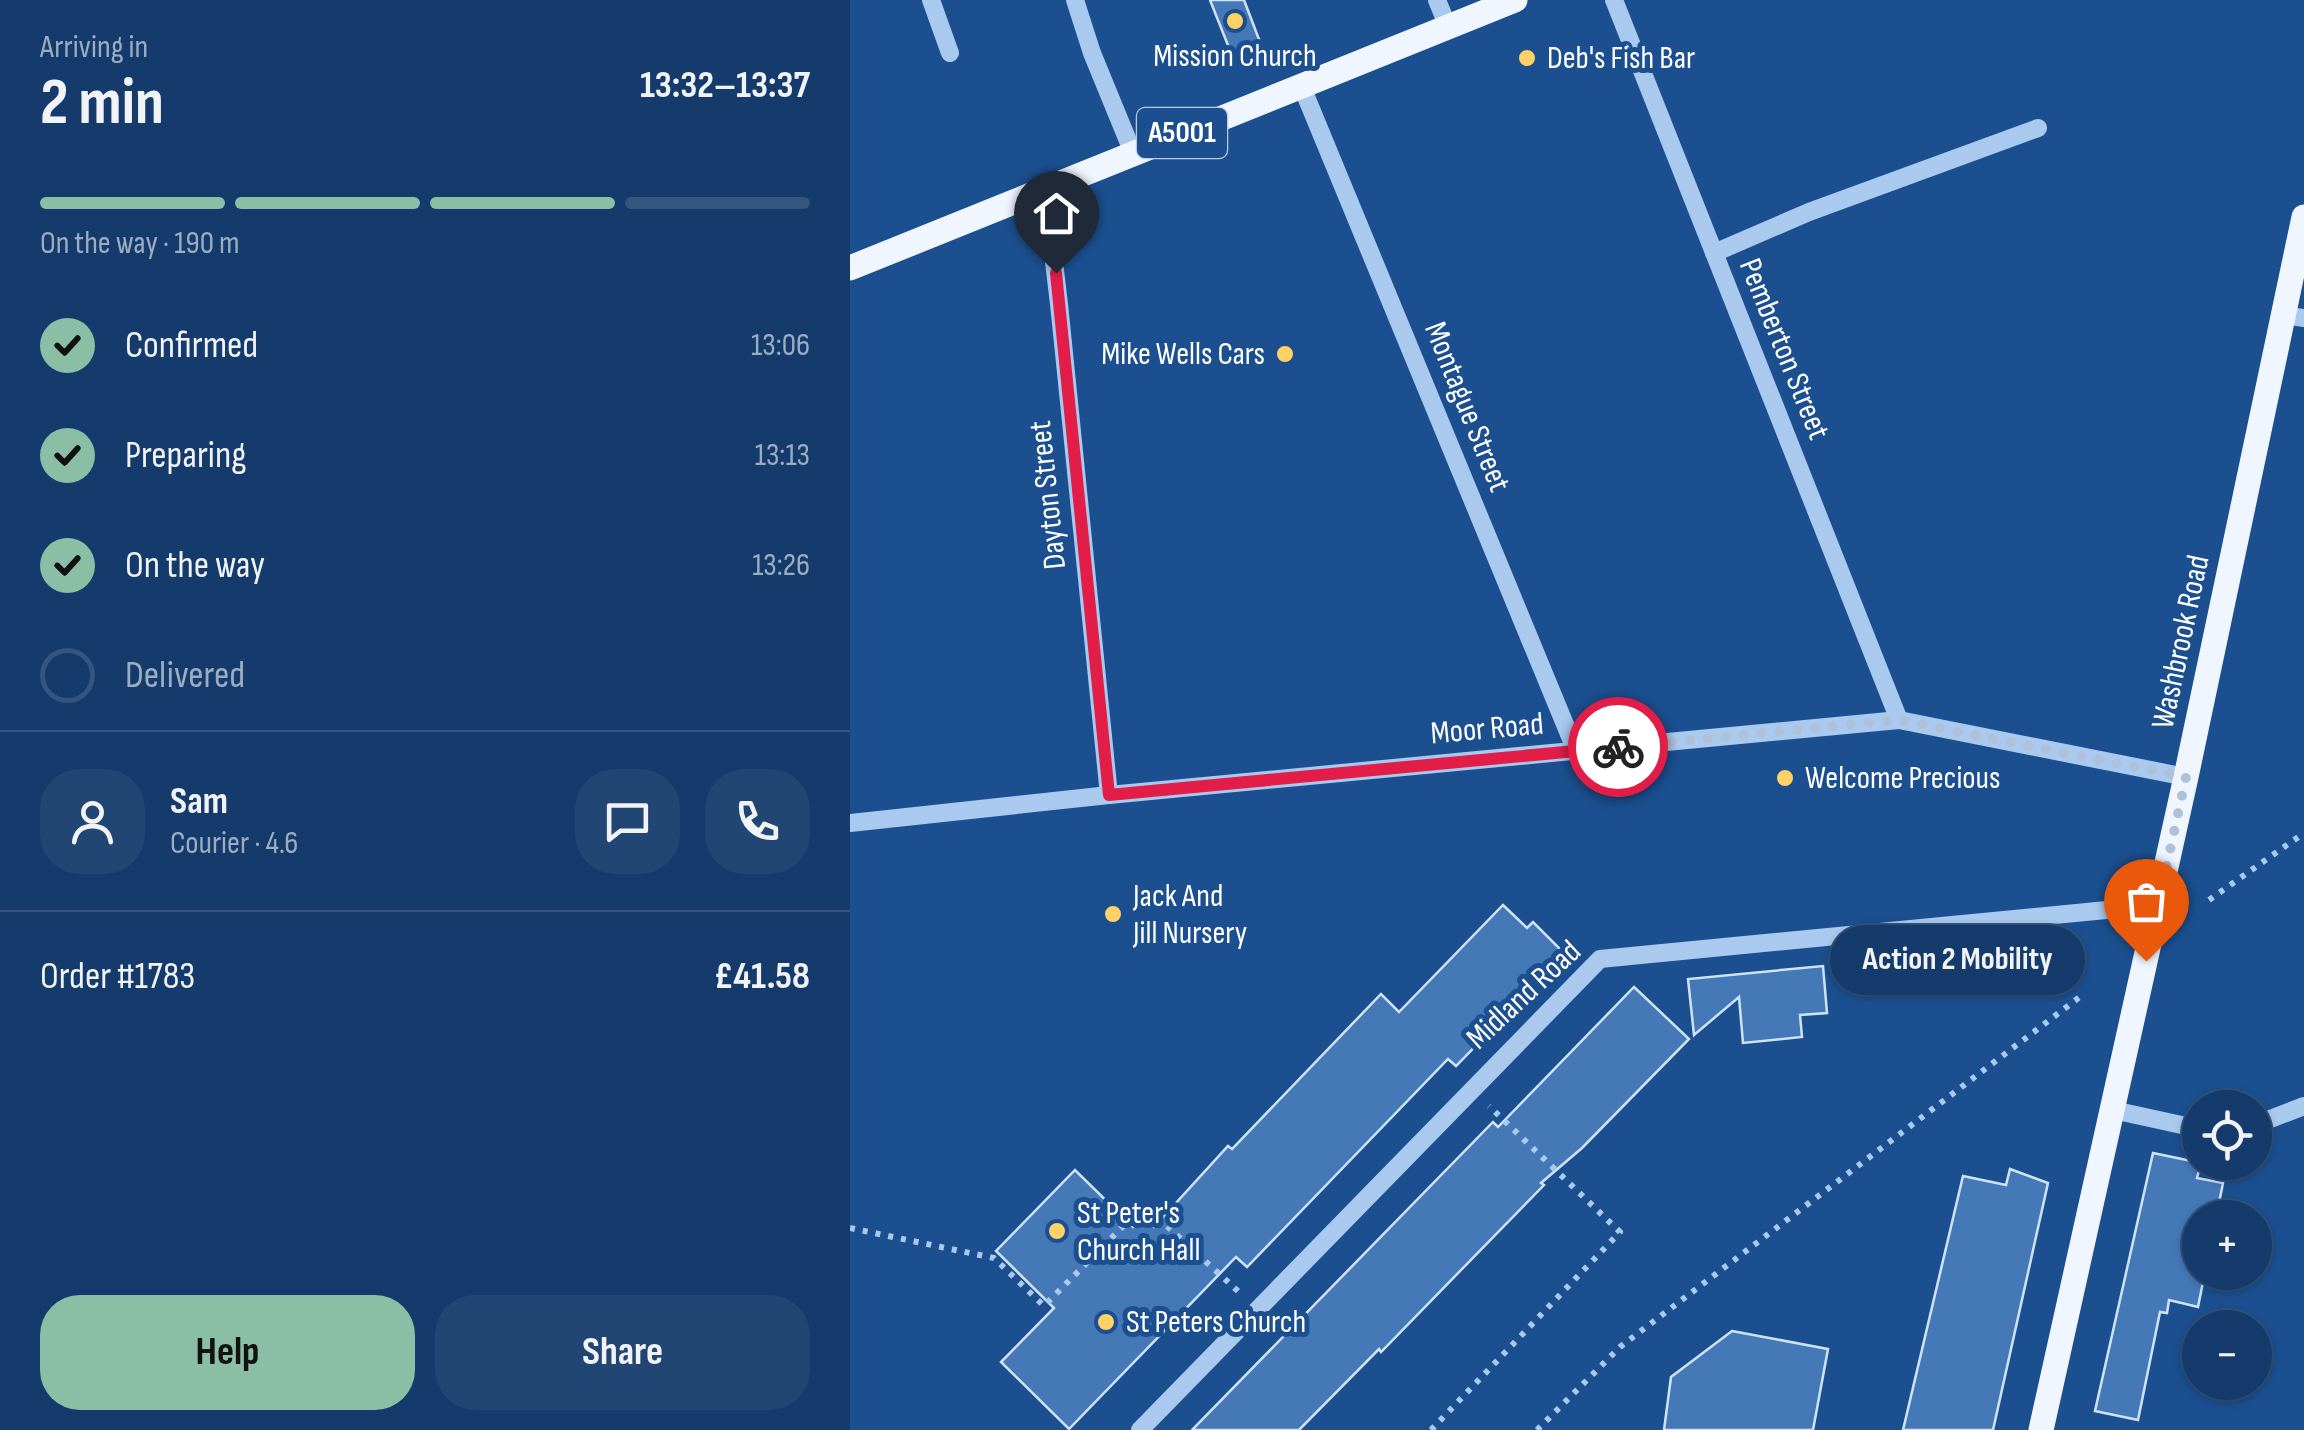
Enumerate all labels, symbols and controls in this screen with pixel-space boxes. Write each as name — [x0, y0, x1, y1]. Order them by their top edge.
marker: Mission Church — [1224, 10, 1246, 32]
text: Arriving in — [40, 28, 148, 67]
place label: Mission Church — [1153, 37, 1317, 76]
place label: Deb's Fish Bar — [1547, 39, 1695, 78]
marker: Deb's Fish Bar — [1516, 47, 1538, 69]
text: 13:32–13:37 — [640, 63, 810, 108]
text: 2 min — [40, 65, 164, 143]
road number: A5001 — [1137, 108, 1227, 158]
pin — [1014, 171, 1099, 274]
icon: home — [1029, 186, 1084, 241]
text: On the way · 190 m — [40, 224, 240, 263]
street label: Pemberton Street — [1730, 253, 1838, 445]
street label: Montague Street — [1415, 316, 1519, 498]
icon: check — [40, 318, 95, 373]
text: Confirmed — [125, 323, 258, 368]
text: 13:06 — [751, 326, 810, 365]
place label: Mike Wells Cars — [1101, 335, 1265, 374]
marker: Mike Wells Cars — [1274, 343, 1296, 365]
street label: Dayton Street — [1021, 419, 1075, 571]
icon: check — [40, 428, 95, 483]
text: Preparing — [125, 433, 246, 478]
text: 13:13 — [755, 436, 810, 475]
icon: check — [40, 538, 95, 593]
text: On the way — [125, 543, 265, 588]
text: 13:26 — [752, 546, 810, 585]
street label: Washbrook Road — [2144, 552, 2218, 732]
text: Delivered — [125, 653, 245, 698]
courier — [1568, 697, 1668, 797]
street label: Moor Road — [1429, 705, 1545, 753]
icon: bike — [1591, 720, 1646, 775]
place label: Welcome Precious — [1805, 759, 2001, 798]
marker: Welcome Precious — [1774, 767, 1796, 789]
button: person — [40, 769, 145, 874]
button: chat — [575, 769, 680, 874]
button: phone — [705, 769, 810, 874]
text: Sam — [170, 779, 228, 824]
text: Courier · 4.6 — [170, 824, 298, 863]
pin — [2104, 859, 2189, 962]
icon: bag — [2119, 874, 2174, 929]
place label: Jack And Jill Nursery — [1132, 877, 1247, 953]
marker: Jack And Jill Nursery — [1102, 903, 1124, 925]
callout: Action 2 Mobility — [1831, 926, 2086, 996]
street label: Midland Road — [1459, 932, 1589, 1058]
text: Action 2 Mobility — [1862, 940, 2053, 979]
text: Order #1783 — [40, 954, 195, 999]
text: £41.58 — [714, 954, 810, 999]
map controls — [2182, 1090, 2272, 1400]
button: locate — [2182, 1090, 2272, 1180]
place label: St Peter's Church Hall — [1077, 1194, 1200, 1270]
button: + — [2182, 1200, 2272, 1290]
marker: St Peter's Church Hall — [1046, 1220, 1068, 1242]
button: Help — [40, 1295, 415, 1410]
button: Share — [435, 1295, 810, 1410]
place label: St Peters Church — [1126, 1303, 1306, 1342]
button: − — [2182, 1310, 2272, 1400]
marker: St Peters Church — [1095, 1311, 1117, 1333]

